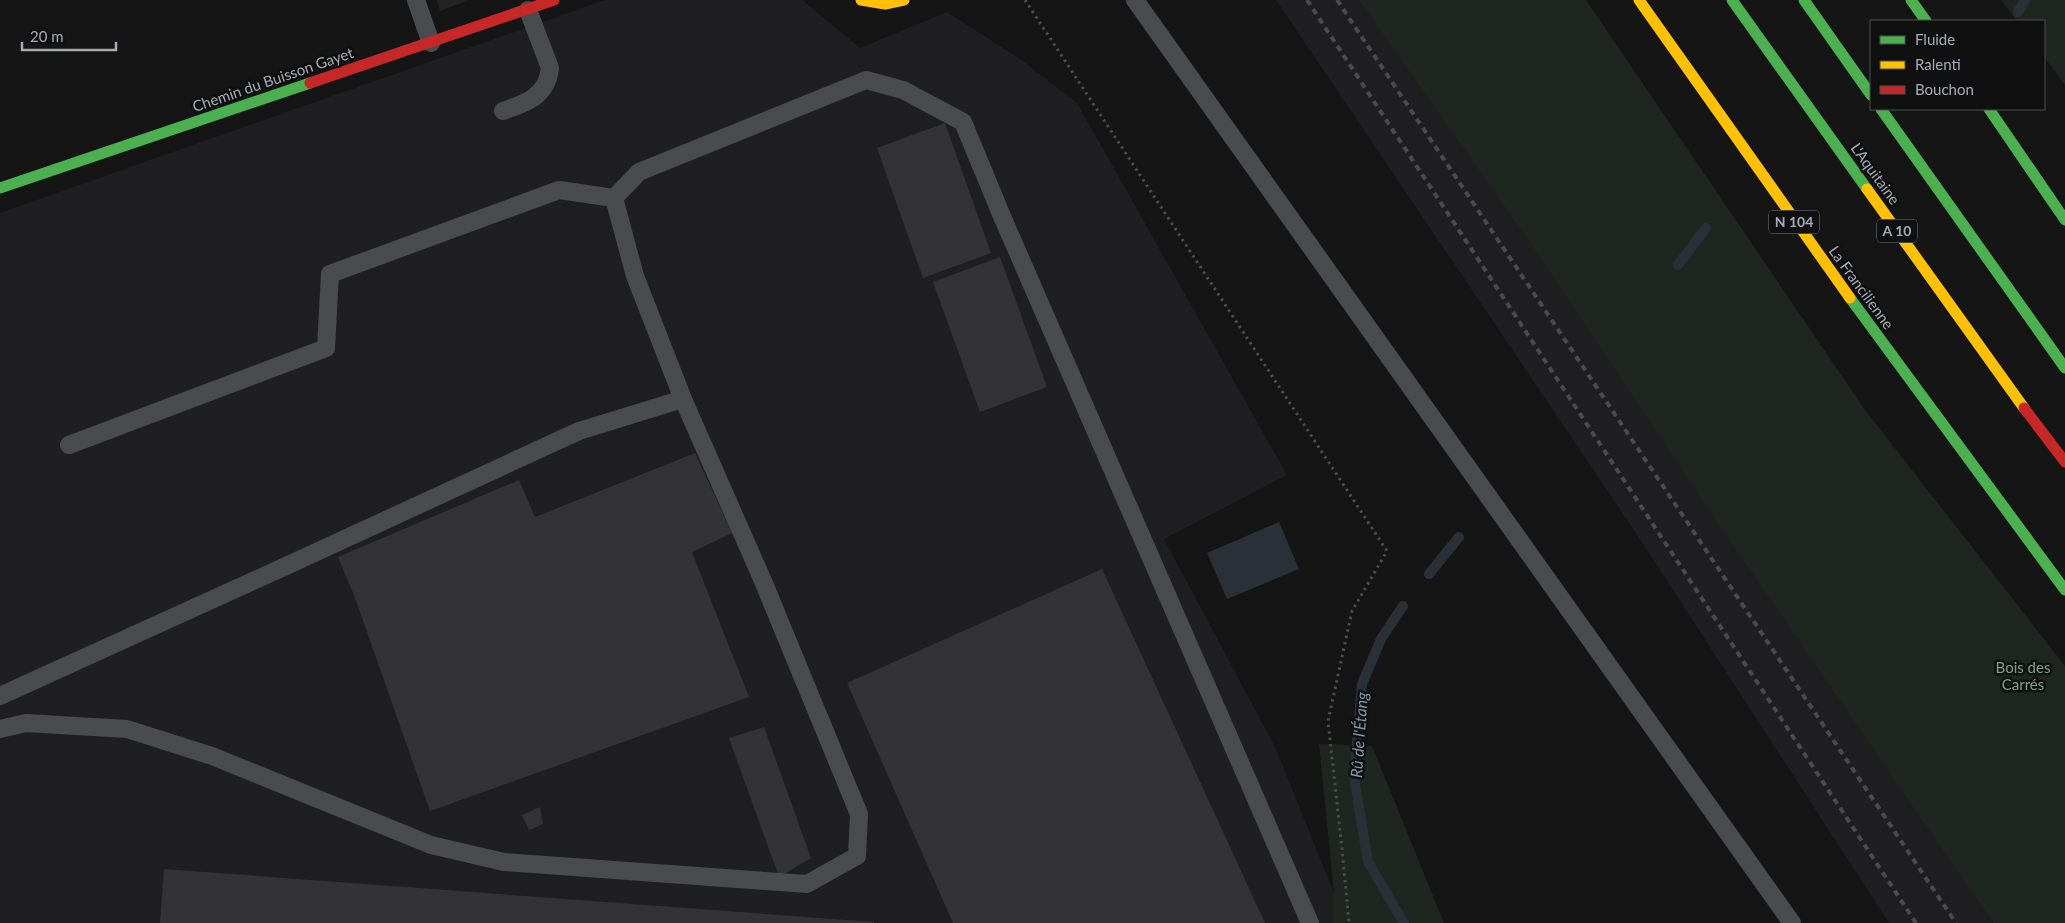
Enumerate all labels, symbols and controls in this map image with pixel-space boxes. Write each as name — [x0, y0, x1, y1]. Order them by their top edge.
scale bar — [22, 20, 116, 52]
legend — [1870, 20, 2045, 110]
text: 20 m — [30, 27, 64, 45]
text: Fluide — [1915, 30, 1955, 48]
street label: Chemin du Buisson Gayet — [190, 43, 356, 115]
text: Ralenti — [1915, 55, 1961, 73]
text: Bouchon — [1915, 80, 1974, 98]
street label: L'Aquitaine — [1848, 139, 1904, 208]
road number: N 104 — [1769, 210, 1819, 233]
road number: A 10 — [1877, 220, 1917, 242]
street label: La Francilienne — [1826, 242, 1898, 333]
park label: Bois des Carrés — [1996, 658, 2050, 693]
water label: Rû de l'Étang — [1346, 691, 1371, 779]

